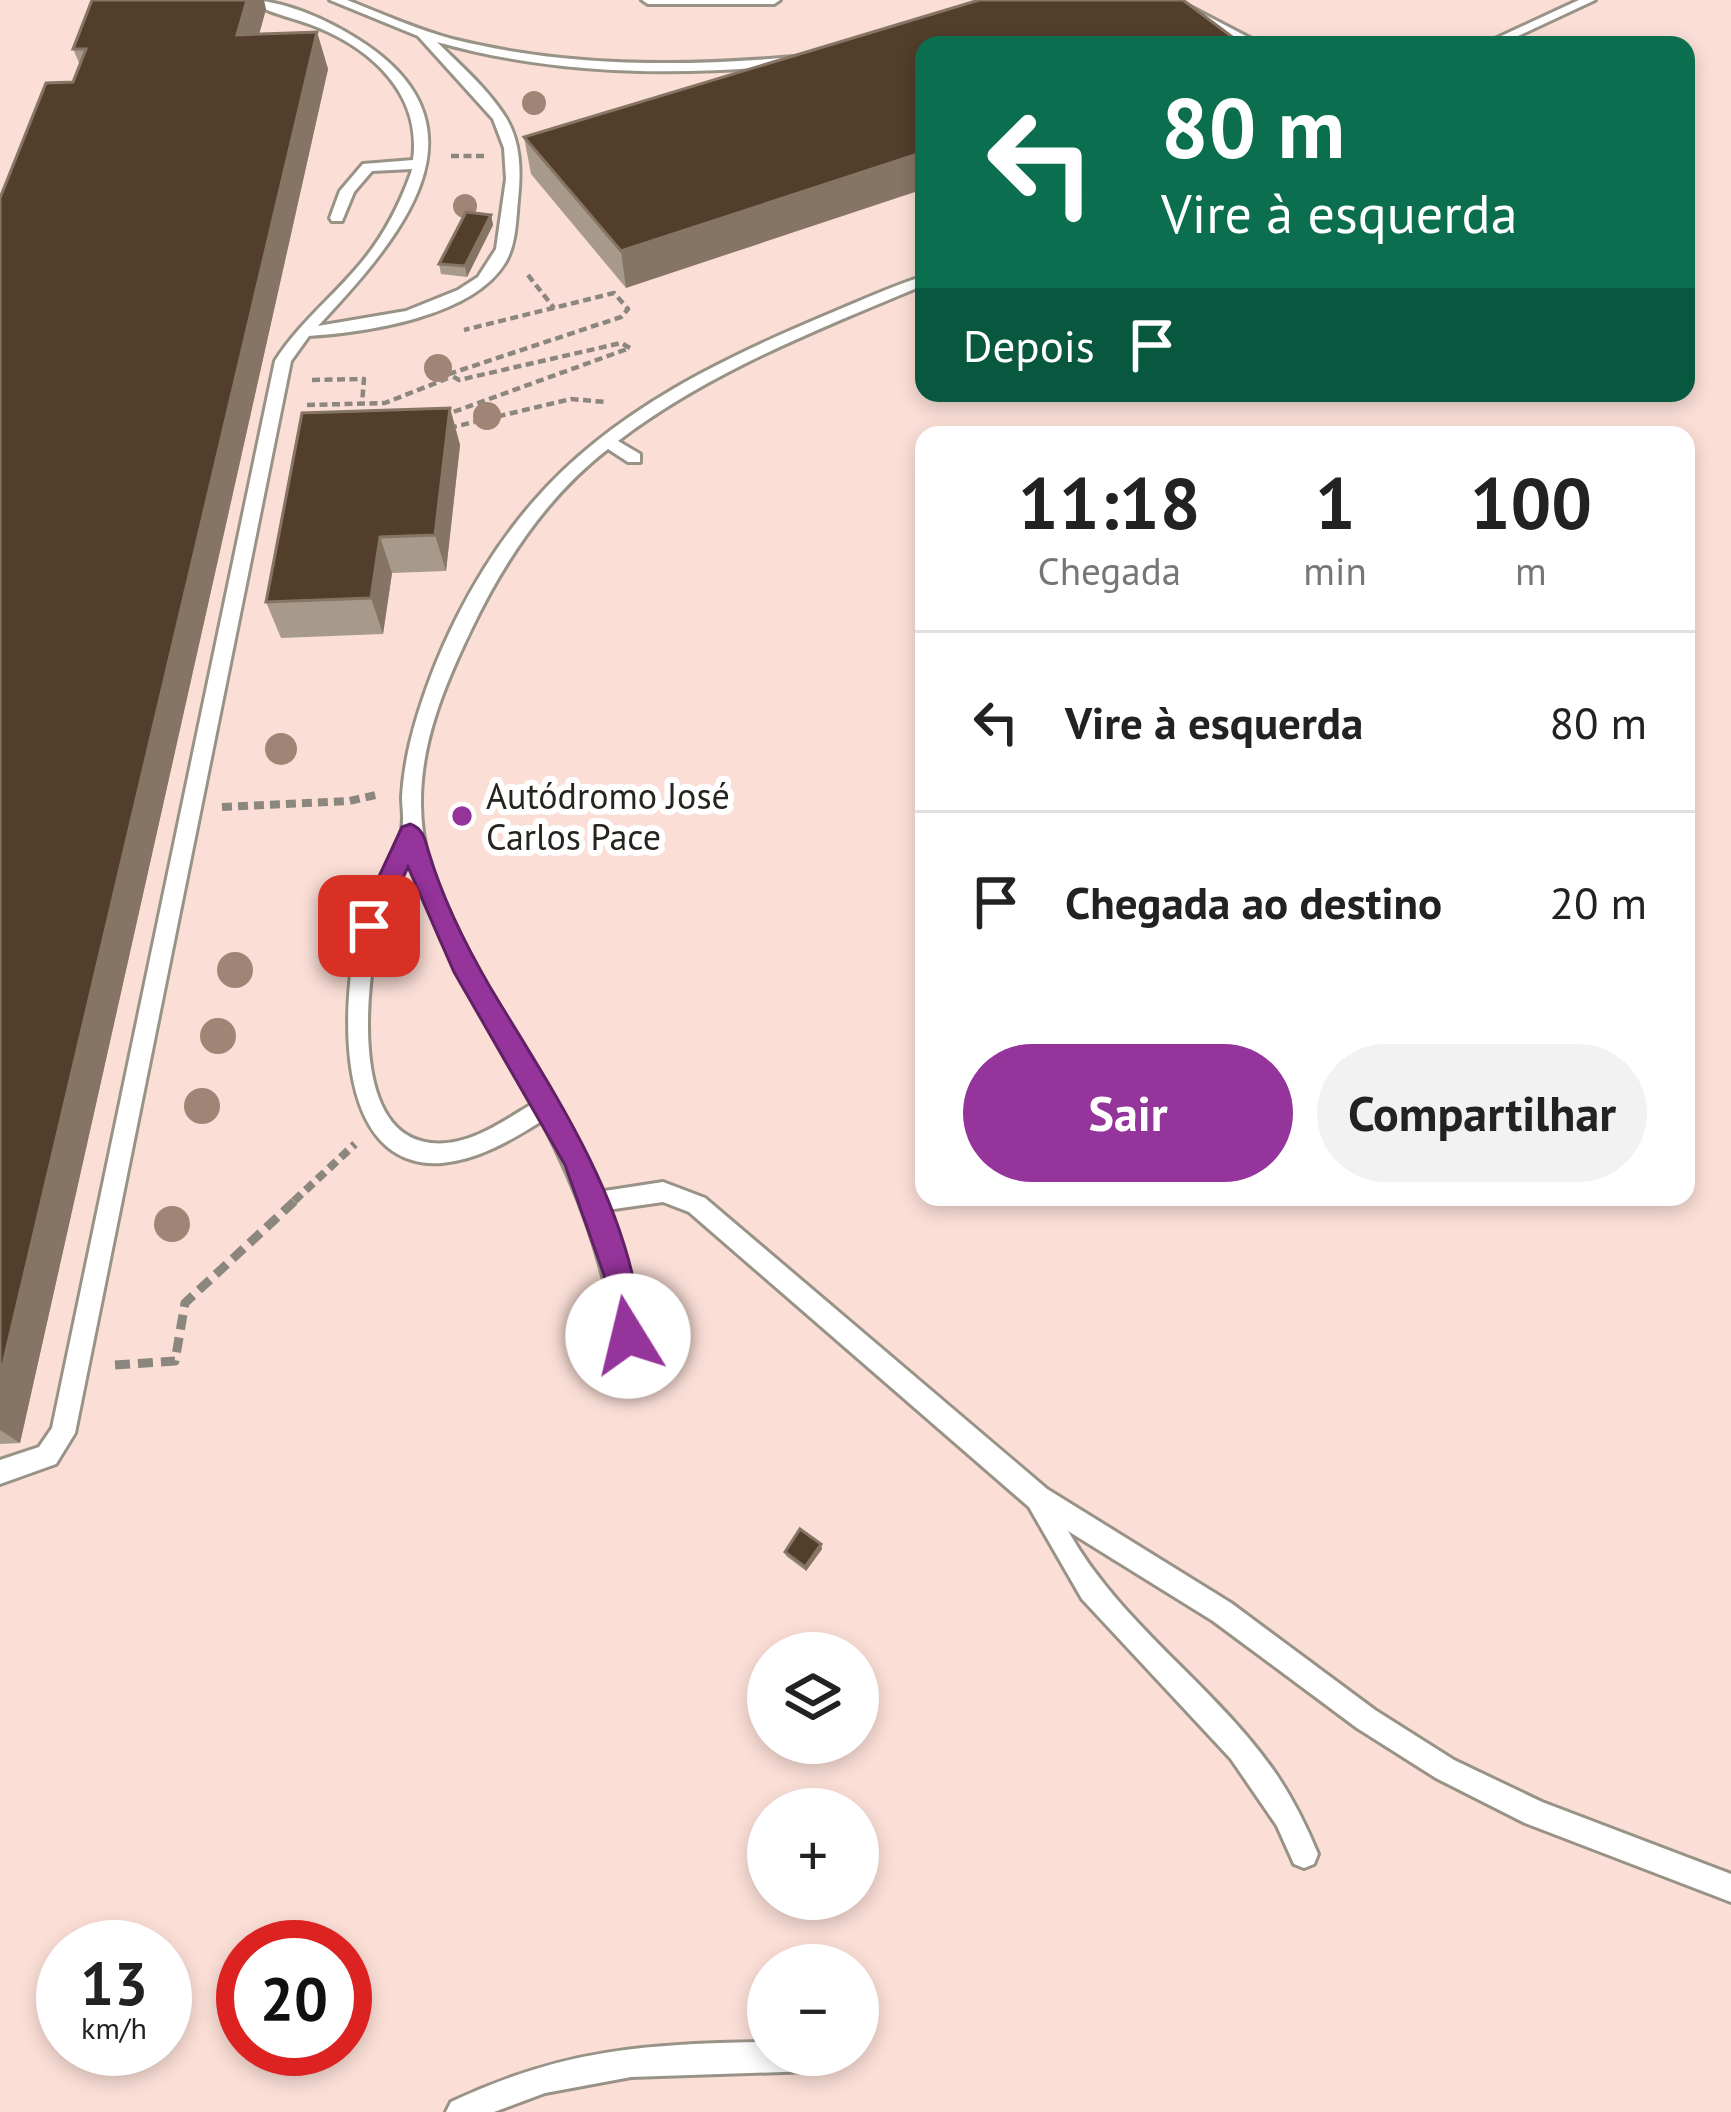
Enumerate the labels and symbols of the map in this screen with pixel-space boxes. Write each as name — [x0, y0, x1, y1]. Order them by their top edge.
place label: Autódromo José Carlos Pace — [486, 772, 730, 860]
marker: Autódromo José Carlos Pace — [449, 803, 475, 829]
pin — [318, 875, 420, 977]
position arrow — [565, 1273, 691, 1399]
speed limit sign: 20 — [216, 1920, 372, 2076]

